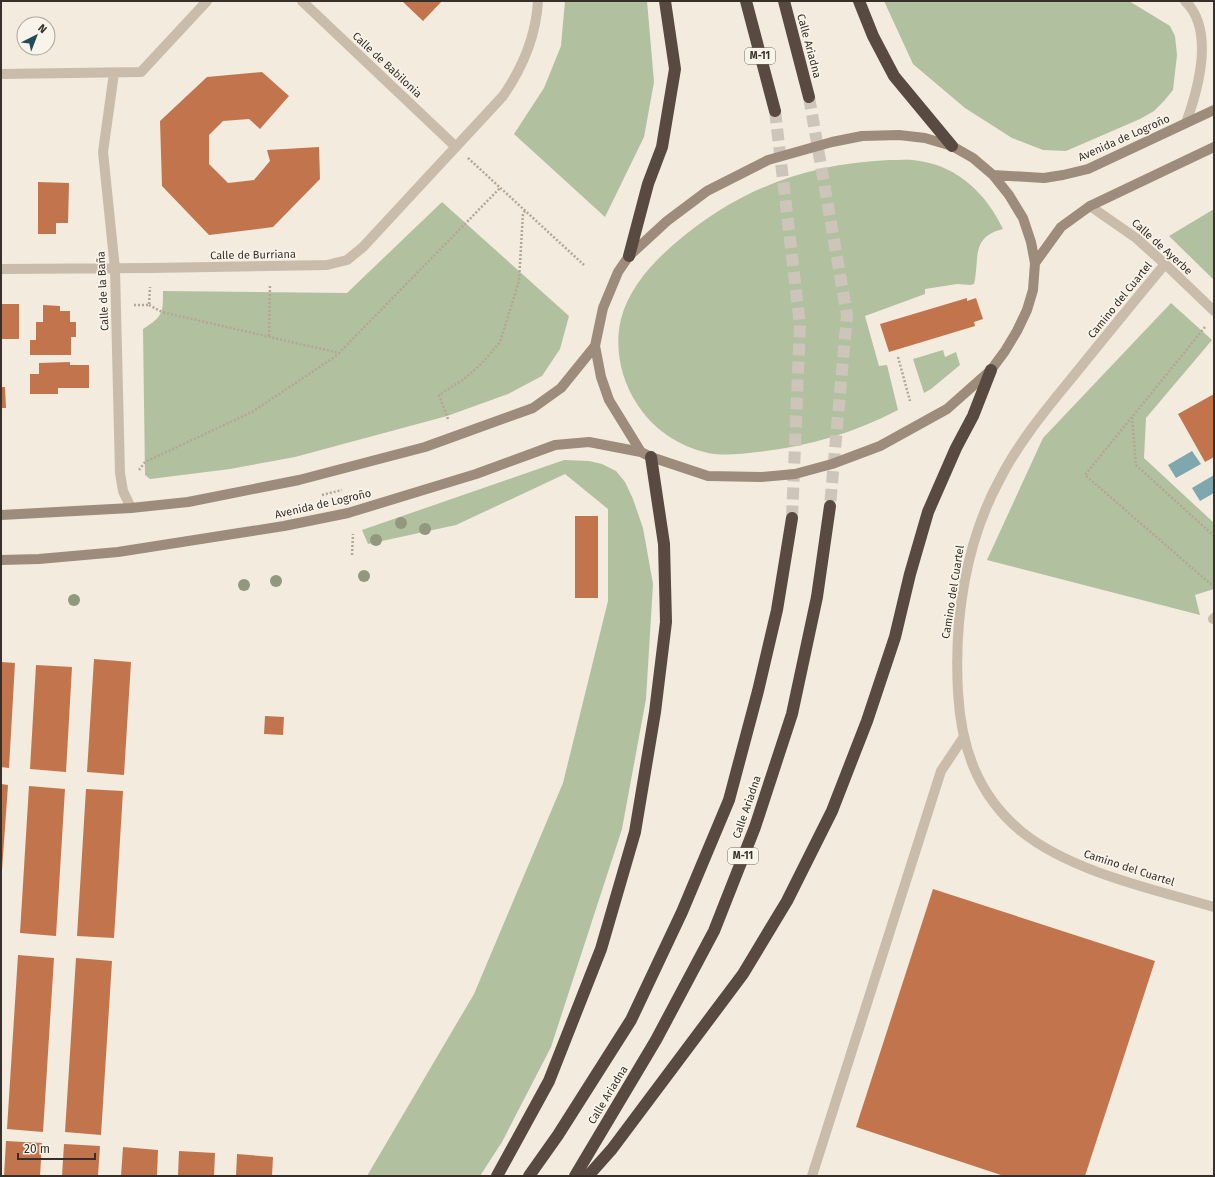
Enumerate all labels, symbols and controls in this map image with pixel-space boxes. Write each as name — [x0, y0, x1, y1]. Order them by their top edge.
street label: Calle Ariadna — [794, 13, 824, 80]
north arrow — [16, 16, 56, 56]
text: N — [35, 22, 49, 36]
street label: Calle de Babilonia — [350, 30, 424, 100]
road number: M-11 — [745, 48, 775, 64]
street label: Avenida de Logroño — [1076, 112, 1172, 164]
street label: Calle de Ayerbe — [1129, 216, 1195, 278]
street label: Calle de Burriana — [210, 248, 296, 262]
street label: Calle de la Baña — [94, 251, 112, 331]
street label: Camino del Cuartel — [1085, 259, 1155, 341]
street label: Avenida de Logroño — [273, 487, 373, 521]
street label: Camino del Cuartel — [939, 544, 967, 640]
street label: Calle Ariadna — [730, 774, 764, 840]
street label: Camino del Cuartel — [1082, 847, 1176, 889]
road number: M-11 — [728, 848, 758, 864]
street label: Calle Ariadna — [585, 1063, 631, 1127]
scale bar — [18, 1135, 95, 1161]
text: 20 m — [24, 1142, 50, 1156]

